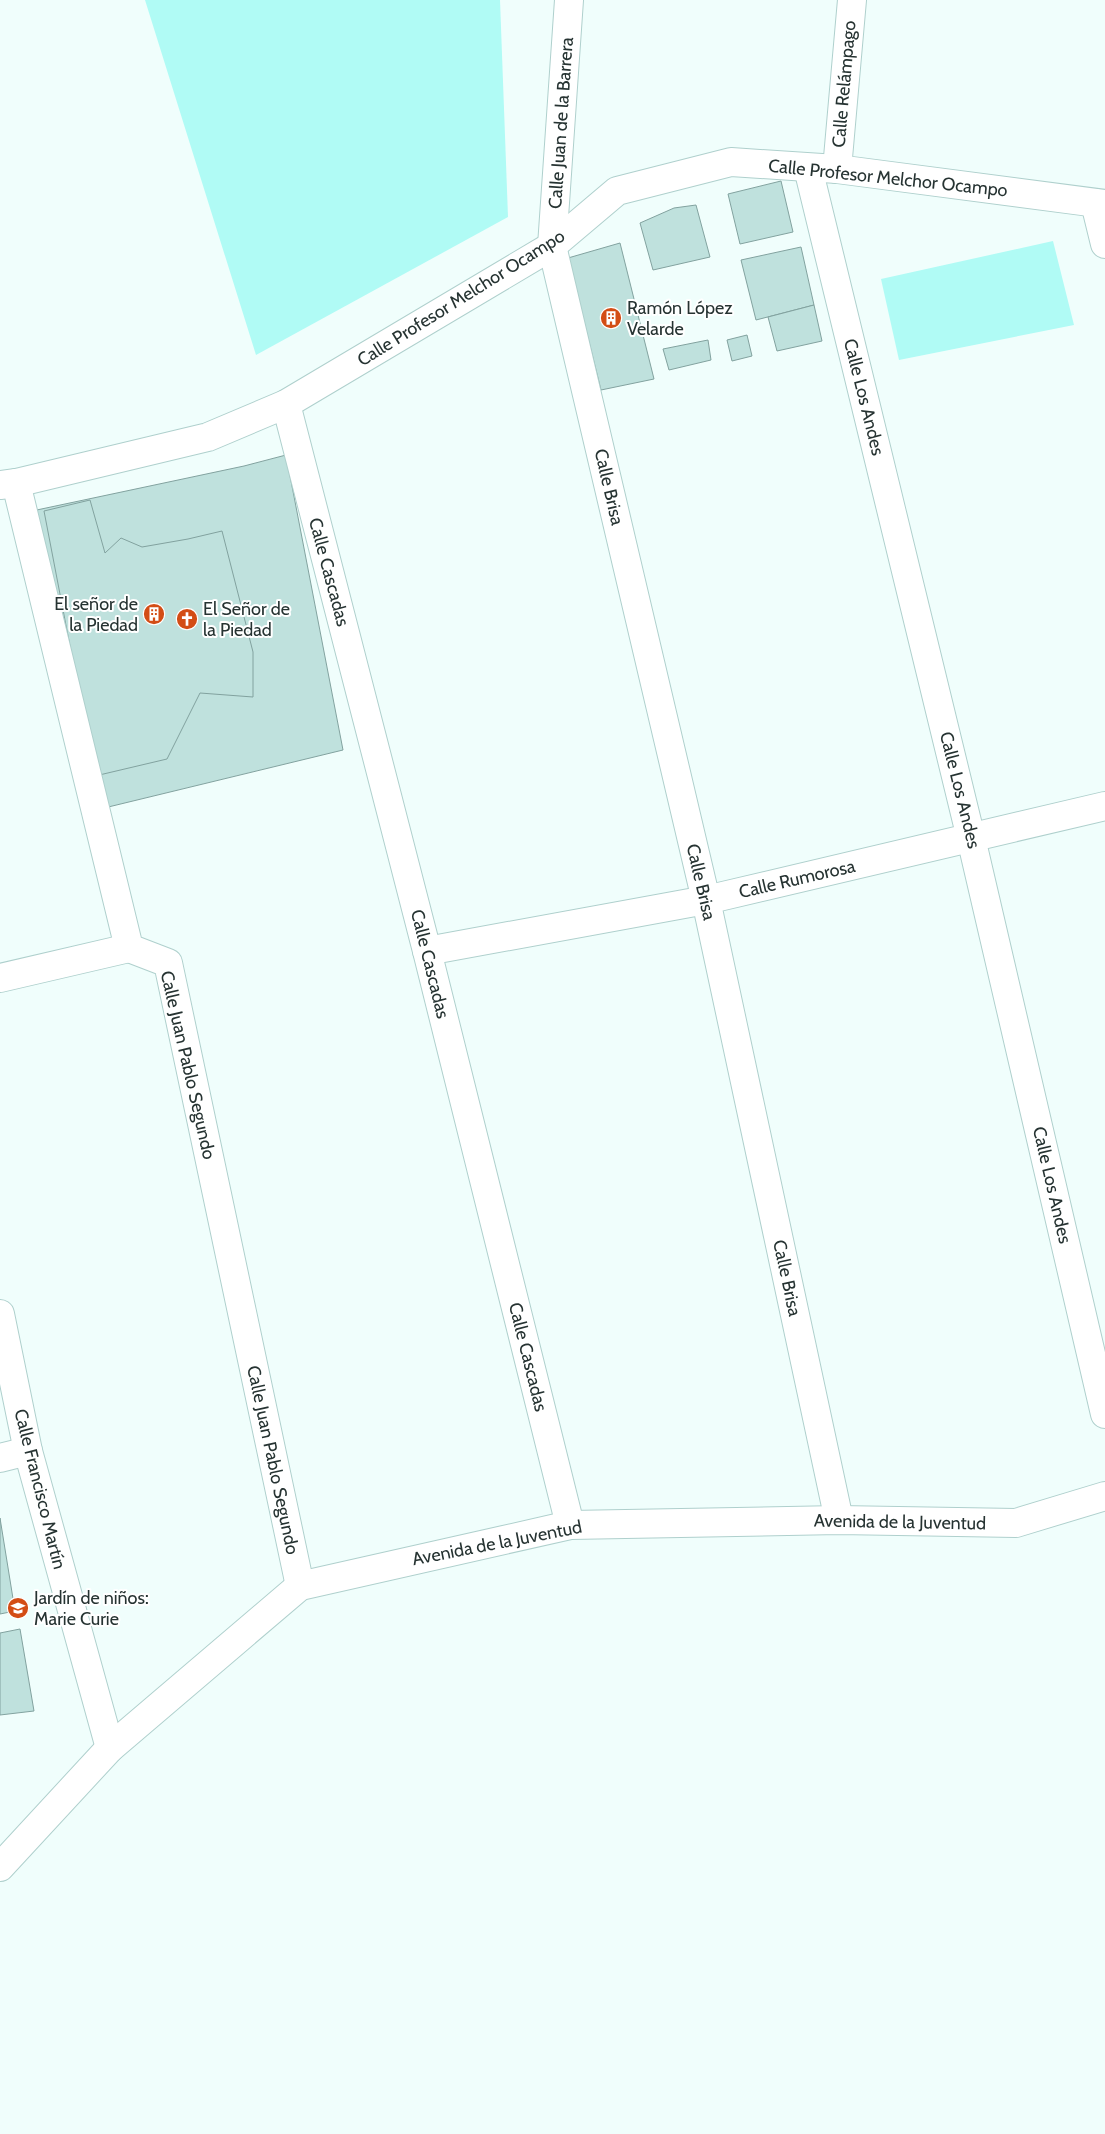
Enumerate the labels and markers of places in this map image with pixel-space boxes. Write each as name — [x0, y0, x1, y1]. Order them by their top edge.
place label: Ramón López Velarde — [627, 297, 733, 340]
building icon: Ramón López Velarde — [599, 306, 623, 330]
place label: El señor de la Piedad — [54, 593, 138, 636]
place label: El Señor de la Piedad — [203, 598, 290, 641]
building icon: El señor de la Piedad — [142, 602, 166, 626]
church icon: El Señor de la Piedad — [175, 607, 199, 631]
place label: Jardín de niños: Marie Curie — [33, 1587, 149, 1630]
school or university icon: Jardín de niños: Marie Curie — [6, 1596, 30, 1620]

